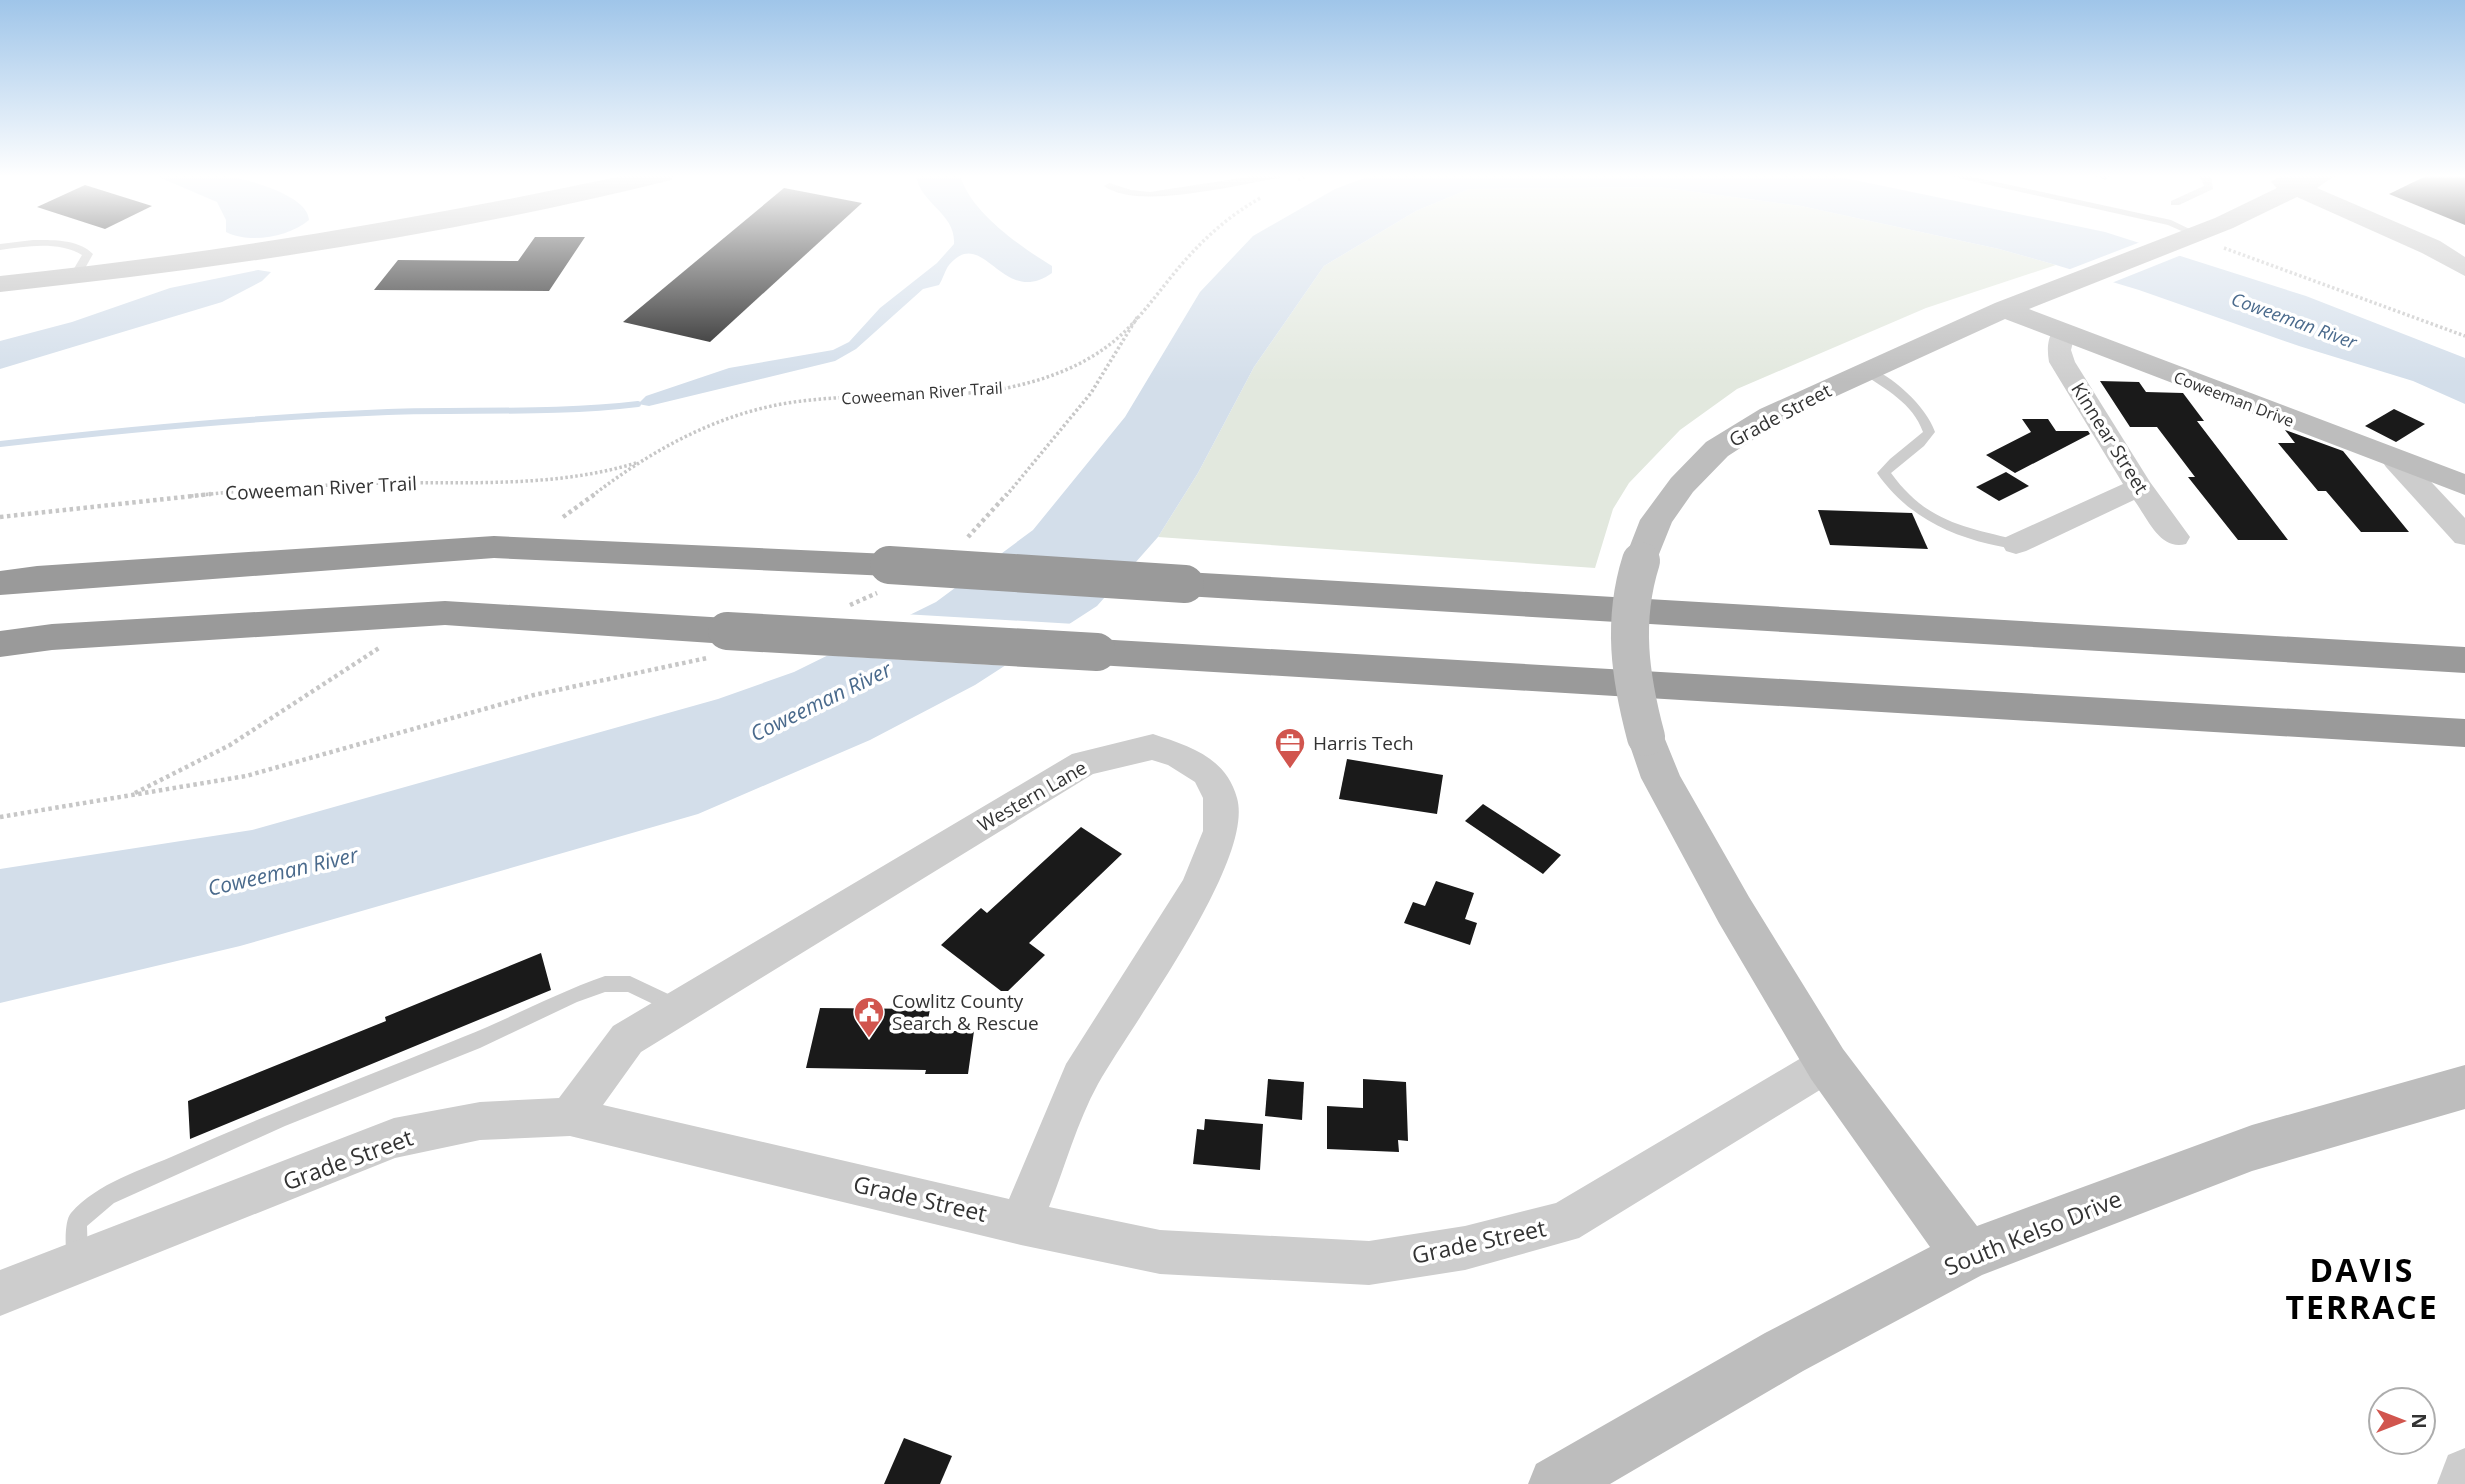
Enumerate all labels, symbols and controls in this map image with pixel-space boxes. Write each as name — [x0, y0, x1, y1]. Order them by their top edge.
water label: Coweeman River — [2228, 286, 2361, 354]
street label: Coweeman Drive — [2171, 366, 2297, 432]
street label: Coweeman River Trail — [841, 376, 1003, 410]
street label: Grade Street — [1724, 377, 1836, 453]
street label: Kinnear Street — [2065, 377, 2155, 499]
street label: Coweeman River Trail — [224, 470, 418, 506]
water label: Coweeman River — [745, 655, 896, 747]
office icon: Harris Tech — [1273, 726, 1307, 770]
place label: Harris Tech — [1313, 730, 1414, 756]
street label: Western Lane — [973, 754, 1091, 838]
water label: Coweeman River — [205, 840, 361, 902]
place label: Cowlitz County Search & Rescue — [892, 988, 1039, 1036]
public building icon: Cowlitz County Search & Rescue — [852, 995, 886, 1039]
street label: Grade Street — [278, 1121, 417, 1197]
street label: Grade Street — [850, 1167, 990, 1229]
street label: South Kelso Drive — [1939, 1182, 2126, 1282]
street label: Grade Street — [1409, 1211, 1549, 1271]
district label: DAVIS TERRACE — [2285, 1248, 2439, 1328]
north arrow — [2367, 1386, 2437, 1456]
text: N — [2406, 1413, 2432, 1429]

